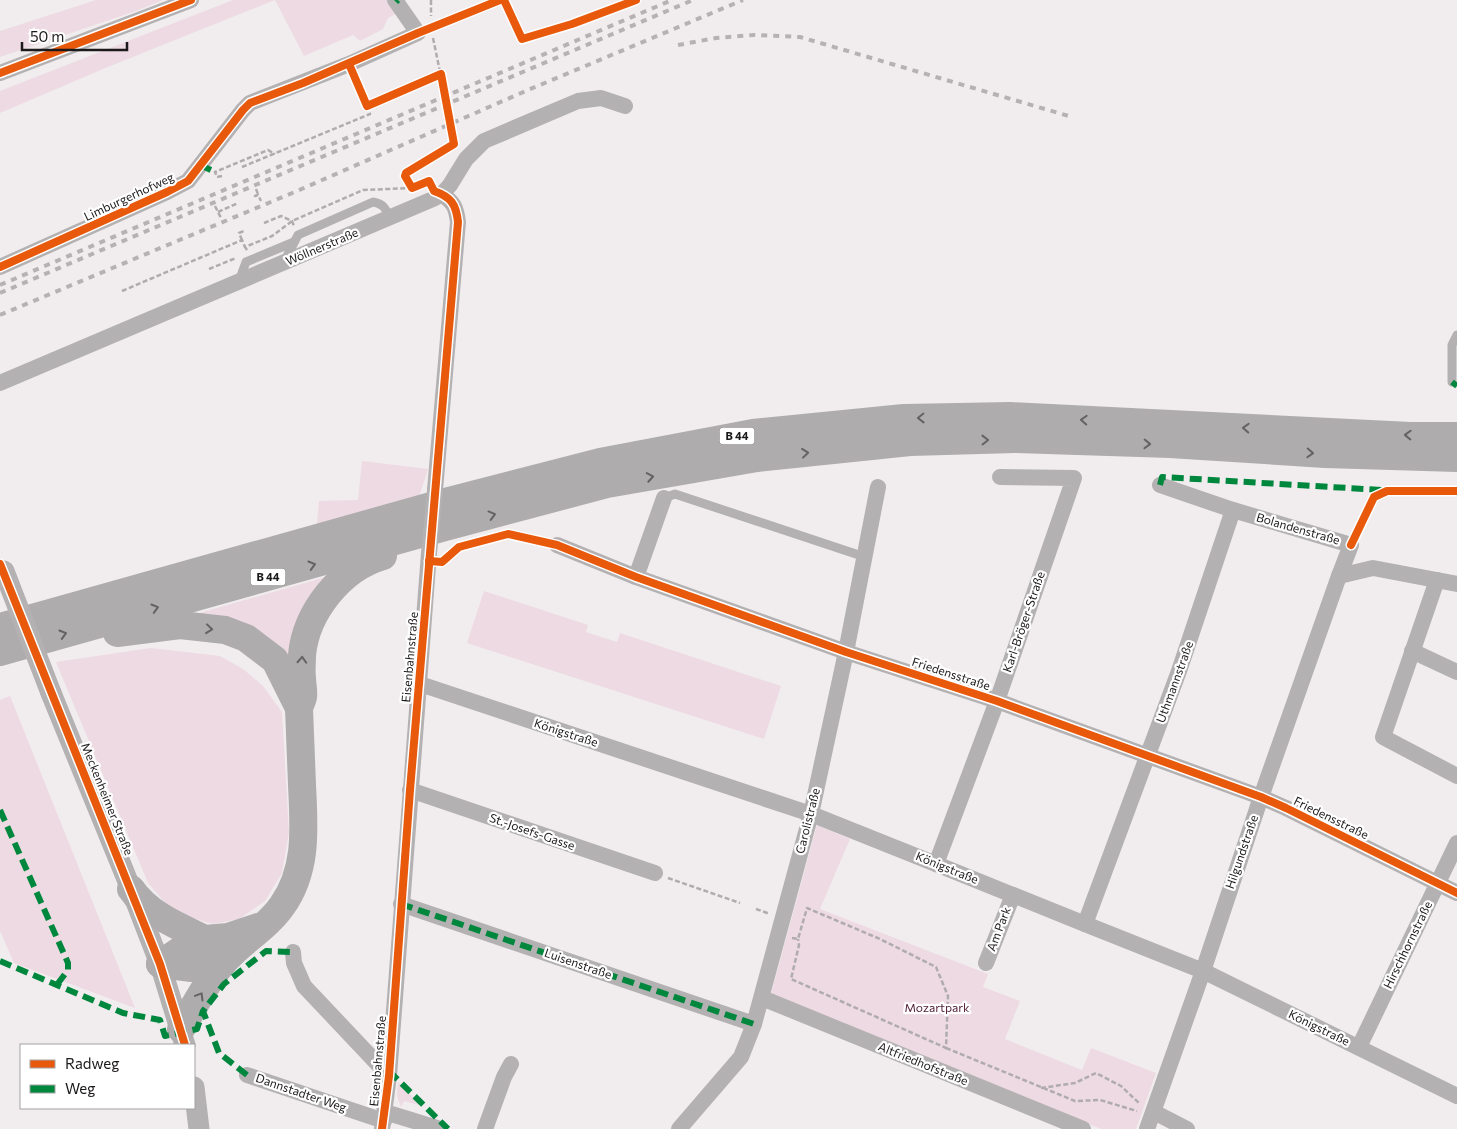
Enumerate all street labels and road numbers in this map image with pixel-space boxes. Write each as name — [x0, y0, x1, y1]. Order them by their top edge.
street label: Limburgerhofweg — [81, 169, 176, 223]
street label: Wöllnerstraße — [283, 225, 360, 268]
road number: B 44 — [720, 428, 754, 444]
street label: Bolandenstraße — [1255, 509, 1342, 547]
road number: B 44 — [250, 568, 286, 586]
street label: Karl-Bröger-Straße — [999, 569, 1047, 674]
street label: Eisenbahnstraße — [398, 611, 420, 703]
street label: Uthmannstraße — [1153, 639, 1195, 724]
street label: Friedensstraße — [910, 654, 992, 692]
street label: Königstraße — [533, 715, 600, 749]
street label: Meckenheimer Straße — [79, 740, 137, 857]
street label: Carolistraße — [792, 786, 822, 855]
street label: Friedensstraße — [1292, 793, 1371, 841]
street label: St.-Josefs-Gasse — [487, 810, 577, 853]
street label: Hilgundstraße — [1222, 813, 1260, 890]
street label: Königstraße — [914, 848, 981, 886]
street label: Hirschhornstraße — [1380, 899, 1434, 991]
street label: Am Park — [983, 904, 1013, 953]
street label: Luisenstraße — [543, 945, 614, 981]
street label: Königstraße — [1287, 1006, 1352, 1048]
street label: Eisenbahnstraße — [366, 1015, 388, 1107]
street label: Altfriedhofstraße — [876, 1039, 970, 1087]
street label: Dannstadter Weg — [254, 1070, 349, 1114]

